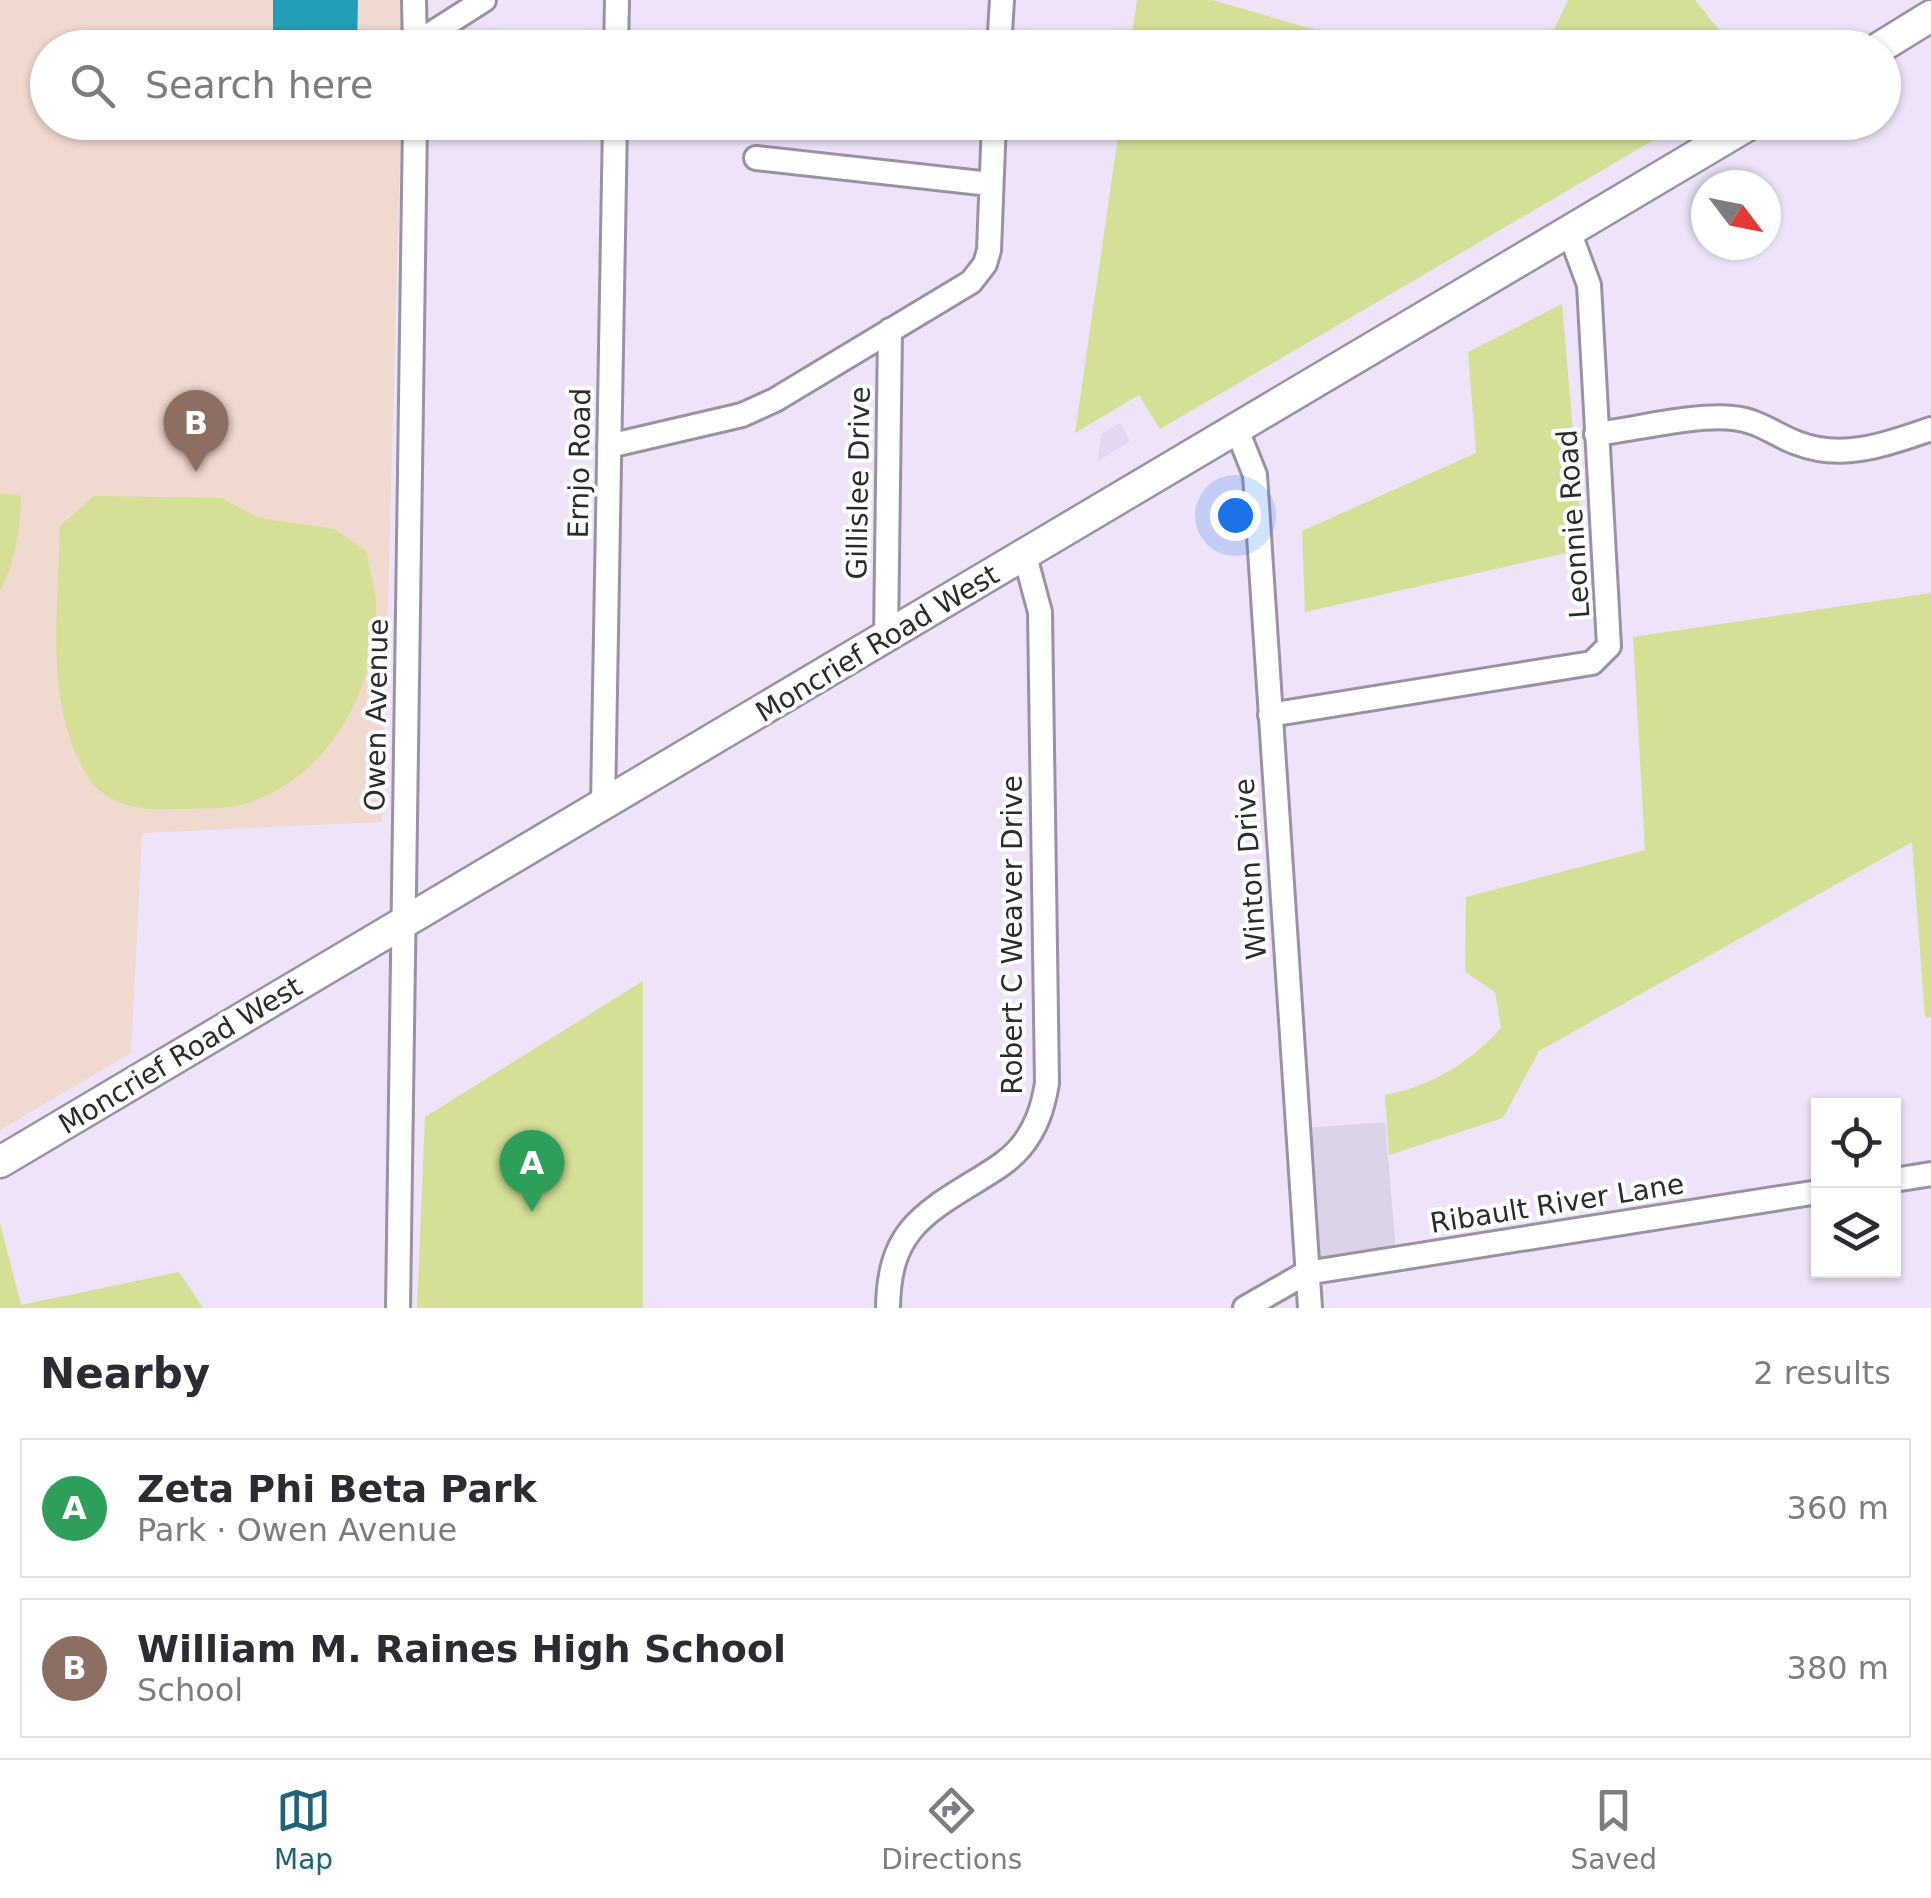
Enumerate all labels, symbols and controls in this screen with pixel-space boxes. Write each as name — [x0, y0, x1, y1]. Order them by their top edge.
search box — [30, 30, 1901, 140]
icon: search — [65, 58, 120, 113]
text: Search here — [145, 63, 373, 107]
north arrow — [1691, 170, 1781, 260]
street label: Gillislee Drive — [840, 386, 877, 580]
street label: Ernjo Road — [562, 387, 597, 539]
pin: B — [164, 390, 228, 472]
street label: Leonnie Road — [1550, 428, 1597, 619]
your location — [1210, 490, 1261, 541]
street label: Moncrief Road West — [750, 558, 1005, 729]
street label: Owen Avenue — [358, 618, 395, 812]
street label: Robert C Weaver Drive — [996, 775, 1029, 1095]
street label: Winton Drive — [1228, 777, 1273, 961]
street label: Moncrief Road West — [53, 970, 308, 1141]
map controls — [1811, 1098, 1901, 1278]
button: locate — [1811, 1098, 1901, 1188]
pin: A — [500, 1130, 564, 1212]
street label: Ribault River Lane — [1428, 1167, 1686, 1240]
button: layers — [1811, 1188, 1901, 1278]
text: Nearby — [40, 1349, 210, 1398]
text: 2 results — [1753, 1354, 1891, 1392]
text: Zeta Phi Beta Park — [137, 1467, 537, 1511]
text: A — [62, 1489, 87, 1527]
text: 360 m — [1787, 1489, 1889, 1527]
text: Park · Owen Avenue — [137, 1511, 457, 1549]
text: William M. Raines High School — [137, 1627, 786, 1671]
text: B — [62, 1649, 87, 1687]
text: 380 m — [1787, 1649, 1889, 1687]
text: School — [137, 1671, 243, 1709]
tab: Map — [274, 1783, 333, 1876]
tab: Directions — [881, 1783, 1022, 1876]
tab: Saved — [1570, 1783, 1657, 1876]

